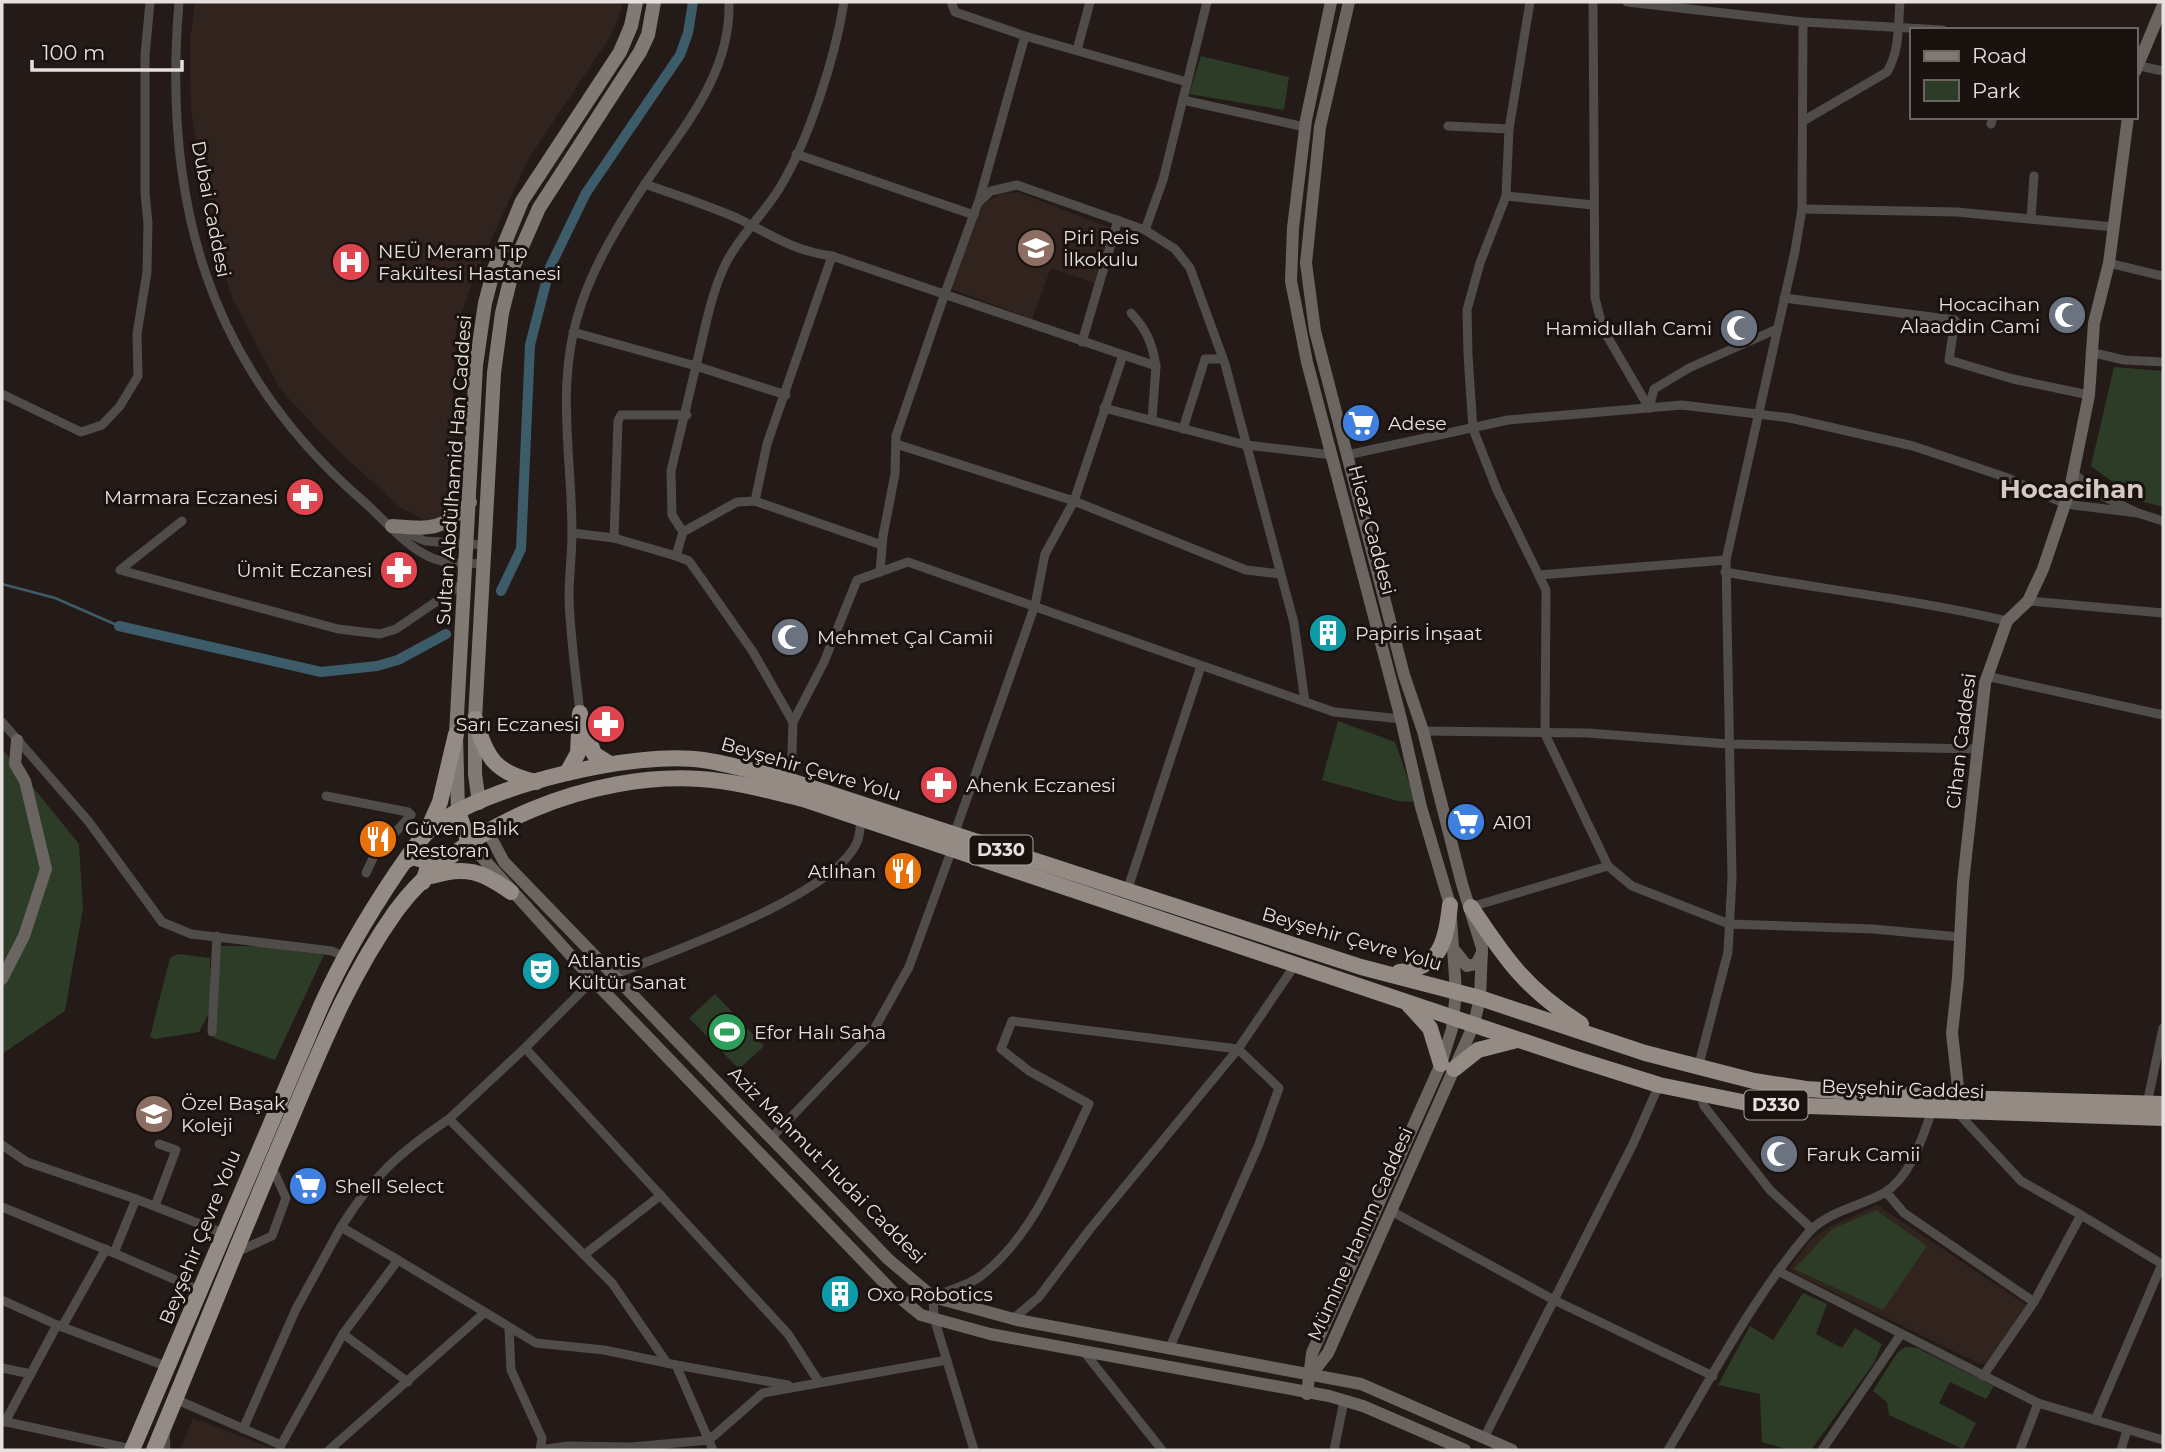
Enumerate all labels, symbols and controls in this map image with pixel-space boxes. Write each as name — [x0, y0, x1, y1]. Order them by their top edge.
scale bar — [32, 28, 182, 72]
legend — [1910, 28, 2137, 119]
text: 100 m — [42, 40, 105, 65]
text: Road — [1972, 43, 2027, 68]
text: Park — [1972, 78, 2020, 103]
street label: Dubai Caddesi — [186, 139, 236, 279]
place label: Piri Reis İlkokulu — [1063, 226, 1139, 271]
school or university icon: Piri Reis İlkokulu — [1015, 227, 1057, 269]
place label: NEÜ Meram Tıp Fakültesi Hastanesi — [378, 240, 561, 285]
hospital icon: NEÜ Meram Tıp Fakültesi Hastanesi — [330, 241, 372, 283]
place label: Hocacihan Alaaddin Cami — [1900, 293, 2040, 338]
mosque icon: Hocacihan Alaaddin Cami — [2046, 294, 2088, 336]
mosque icon: Hamidullah Cami — [1718, 307, 1760, 349]
street label: Sultan Abdülhamid Han Caddesi — [432, 314, 476, 626]
place label: Hamidullah Cami — [1545, 317, 1712, 340]
supermarket icon: Adese — [1340, 402, 1382, 444]
place label: Adese — [1388, 412, 1447, 435]
street label: Hicaz Caddesi — [1344, 463, 1400, 597]
district label: Hocacihan — [2000, 473, 2144, 505]
pharmacy icon: Marmara Eczanesi — [284, 476, 326, 518]
place label: Marmara Eczanesi — [104, 486, 278, 509]
pharmacy icon: Ümit Eczanesi — [378, 549, 420, 591]
place label: Ümit Eczanesi — [236, 559, 372, 582]
building icon: Papiris İnşaat — [1307, 612, 1349, 654]
mosque icon: Mehmet Çal Camii — [769, 616, 811, 658]
place label: Papiris İnşaat — [1355, 622, 1483, 645]
place label: Mehmet Çal Camii — [817, 626, 993, 649]
street label: Cihan Caddesi — [1941, 672, 1981, 810]
pharmacy icon: Sarı Eczanesi — [585, 703, 627, 745]
place label: Sarı Eczanesi — [456, 713, 579, 736]
street label: Beyşehir Çevre Yolu — [718, 732, 904, 806]
pharmacy icon: Ahenk Eczanesi — [918, 764, 960, 806]
place label: Ahenk Eczanesi — [966, 774, 1116, 797]
supermarket icon: A101 — [1445, 801, 1487, 843]
place label: A101 — [1493, 811, 1532, 834]
place label: Güven Balık Restoran — [405, 817, 520, 862]
restaurant icon: Güven Balık Restoran — [357, 818, 399, 860]
road number: D330 — [970, 836, 1032, 864]
restaurant icon: Atlıhan — [882, 850, 924, 892]
place label: Atlıhan — [808, 860, 876, 883]
street label: Beyşehir Çevre Yolu — [1259, 902, 1445, 976]
place label: Atlantis Kültür Sanat — [568, 949, 687, 994]
theatre icon: Atlantis Kültür Sanat — [520, 950, 562, 992]
sports icon: Efor Halı Saha — [706, 1011, 748, 1053]
place label: Efor Halı Saha — [754, 1021, 886, 1044]
street label: Aziz Mahmut Hudai Caddesi — [724, 1062, 930, 1268]
street label: Beyşehir Caddesi — [1821, 1075, 1985, 1103]
road number: D330 — [1744, 1090, 1808, 1120]
place label: Özel Başak Koleji — [181, 1092, 286, 1137]
school or university icon: Özel Başak Koleji — [133, 1093, 175, 1135]
street label: Mümine Hanım Caddesi — [1302, 1124, 1418, 1344]
mosque icon: Faruk Camii — [1758, 1133, 1800, 1175]
place label: Faruk Camii — [1806, 1143, 1920, 1166]
street label: Beyşehir Çevre Yolu — [154, 1146, 246, 1328]
supermarket icon: Shell Select — [287, 1165, 329, 1207]
place label: Shell Select — [335, 1175, 445, 1198]
building icon: Oxo Robotics — [819, 1273, 861, 1315]
place label: Oxo Robotics — [867, 1283, 993, 1306]

